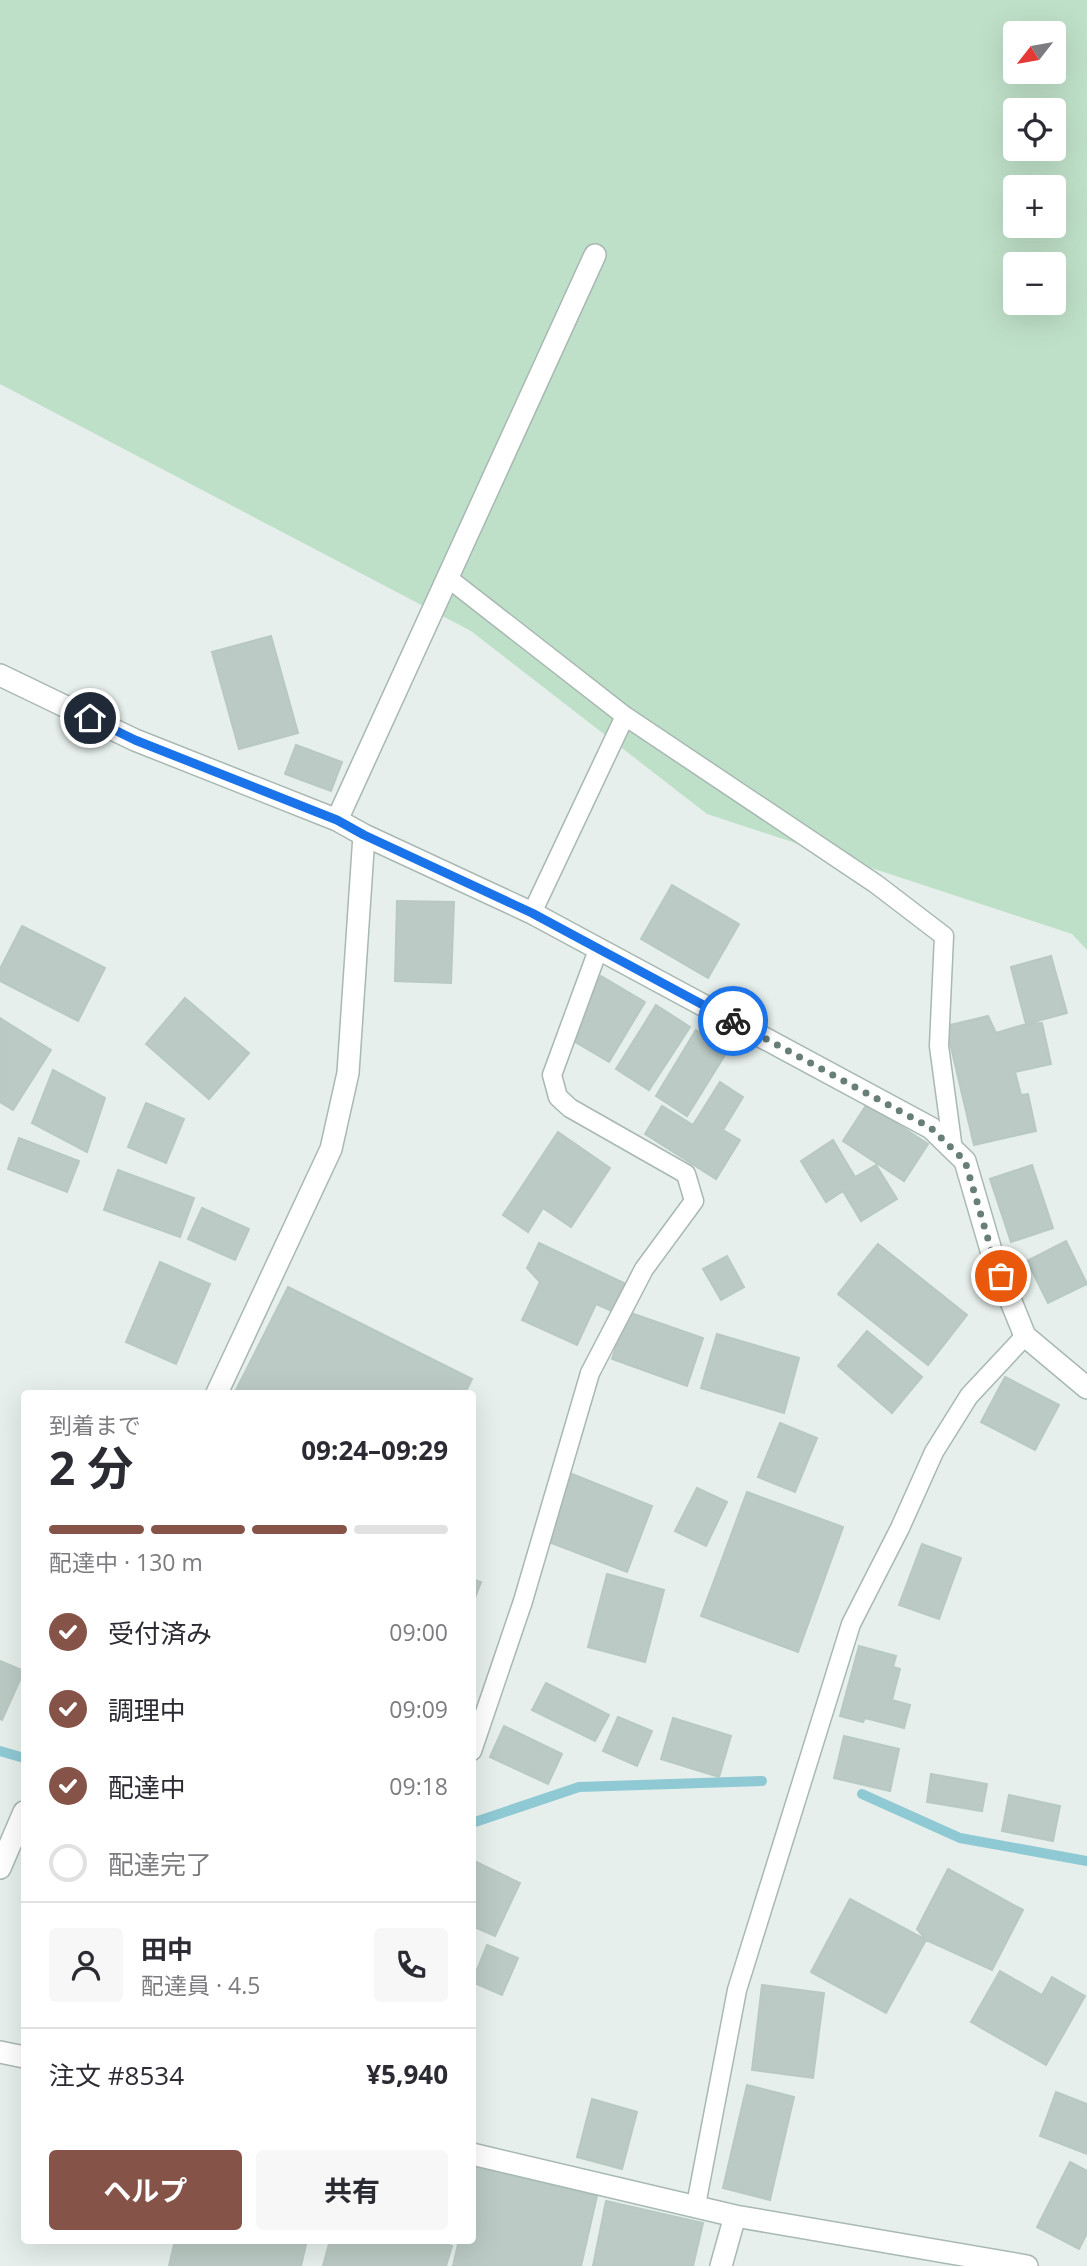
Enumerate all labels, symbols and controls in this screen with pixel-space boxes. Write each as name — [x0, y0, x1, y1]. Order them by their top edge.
north arrow — [1003, 21, 1066, 84]
map controls — [1003, 21, 1066, 315]
button: locate — [1003, 98, 1066, 161]
button: + — [1003, 175, 1066, 238]
button: − — [1003, 252, 1066, 315]
pin — [60, 688, 120, 748]
icon: home — [71, 699, 109, 737]
courier — [698, 986, 768, 1056]
icon: bike — [714, 1002, 752, 1040]
pin — [971, 1246, 1031, 1306]
icon: bag — [982, 1257, 1020, 1295]
text: 到着まで — [49, 1409, 141, 1441]
text: 09:24–09:29 — [301, 1432, 448, 1468]
text: 2 分 — [49, 1436, 133, 1498]
text: 配達中 · 130 m — [49, 1546, 203, 1578]
icon: check — [49, 1613, 87, 1651]
text: 受付済み — [108, 1615, 212, 1651]
text: 09:00 — [389, 1616, 448, 1648]
icon: check — [49, 1690, 87, 1728]
text: 調理中 — [108, 1692, 186, 1728]
text: 09:09 — [389, 1693, 448, 1725]
icon: check — [49, 1767, 87, 1805]
text: 配達中 — [108, 1769, 186, 1805]
text: 09:18 — [389, 1770, 448, 1802]
text: 配達完了 — [108, 1846, 212, 1882]
button: person — [49, 1928, 123, 2002]
button: phone — [374, 1928, 448, 2002]
text: 田中 — [141, 1931, 193, 1967]
text: 配達員 · 4.5 — [141, 1969, 260, 2001]
text: ¥5,940 — [366, 2056, 448, 2092]
text: 注文 #8534 — [49, 2057, 184, 2093]
button: ヘルプ — [49, 2150, 242, 2230]
button: 共有 — [256, 2150, 448, 2230]

